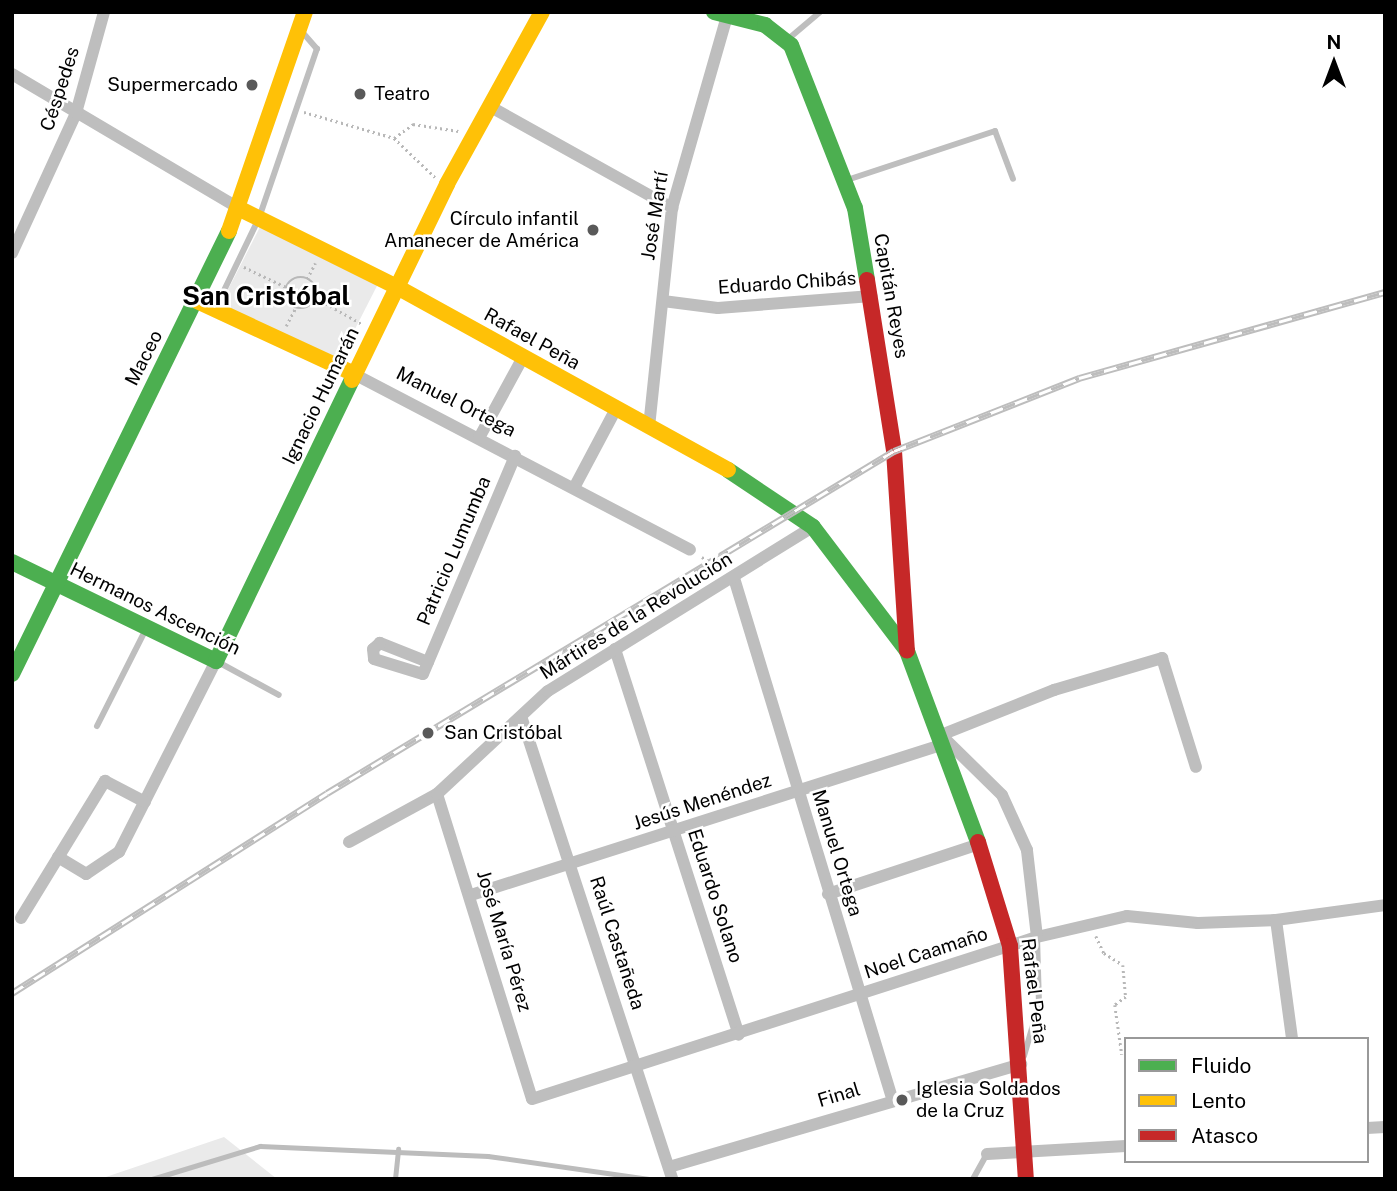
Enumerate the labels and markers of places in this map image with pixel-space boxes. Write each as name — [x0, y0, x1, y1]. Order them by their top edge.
place label: Supermercado — [107, 74, 238, 96]
marker: Supermercado — [244, 77, 260, 93]
place label: Teatro — [374, 83, 430, 105]
marker: Teatro — [352, 86, 368, 102]
place label: Círculo infantil Amanecer de América — [384, 208, 579, 252]
marker: Círculo infantil Amanecer de América — [585, 222, 601, 238]
place label: San Cristóbal — [444, 722, 563, 744]
marker: San Cristóbal — [418, 723, 438, 743]
place label: Iglesia Soldados de la Cruz — [916, 1078, 1061, 1122]
marker: Iglesia Soldados de la Cruz — [894, 1092, 910, 1108]

